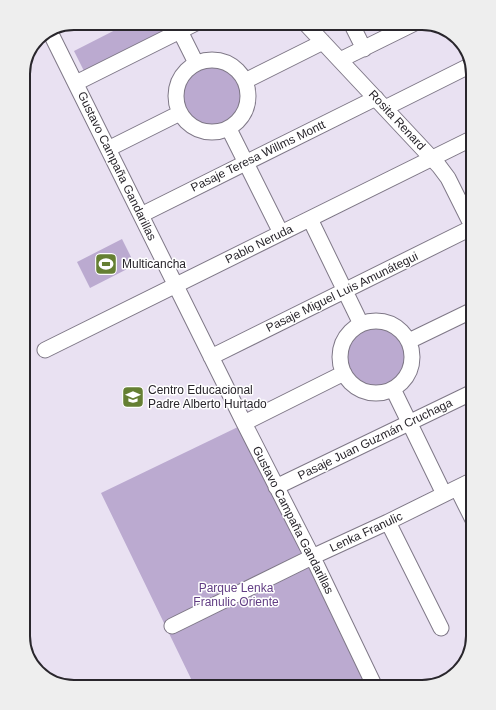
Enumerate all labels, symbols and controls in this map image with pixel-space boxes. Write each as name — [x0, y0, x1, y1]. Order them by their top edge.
street label: Rosita Renard — [366, 87, 428, 153]
street label: Gustavo Campaña Gandarillas — [75, 89, 159, 243]
street label: Pasaje Teresa Willms Montt — [188, 117, 328, 195]
street label: Pablo Neruda — [223, 221, 295, 266]
street label: Pasaje Miguel Luis Amunátegui — [264, 249, 420, 335]
sports icon: Multicancha — [93, 251, 119, 277]
place label: Multicancha — [122, 257, 186, 271]
place label: Centro Educacional Padre Alberto Hurtado — [148, 383, 267, 411]
school or university icon: Centro Educacional Padre Alberto Hurtado — [120, 384, 146, 410]
street label: Pasaje Juan Guzmán Cruchaga — [295, 395, 455, 483]
street label: Gustavo Campaña Gandarillas — [250, 444, 336, 596]
street label: Lenka Franulic — [327, 509, 405, 555]
park label: Parque Lenka Franulic Oriente — [193, 581, 279, 609]

